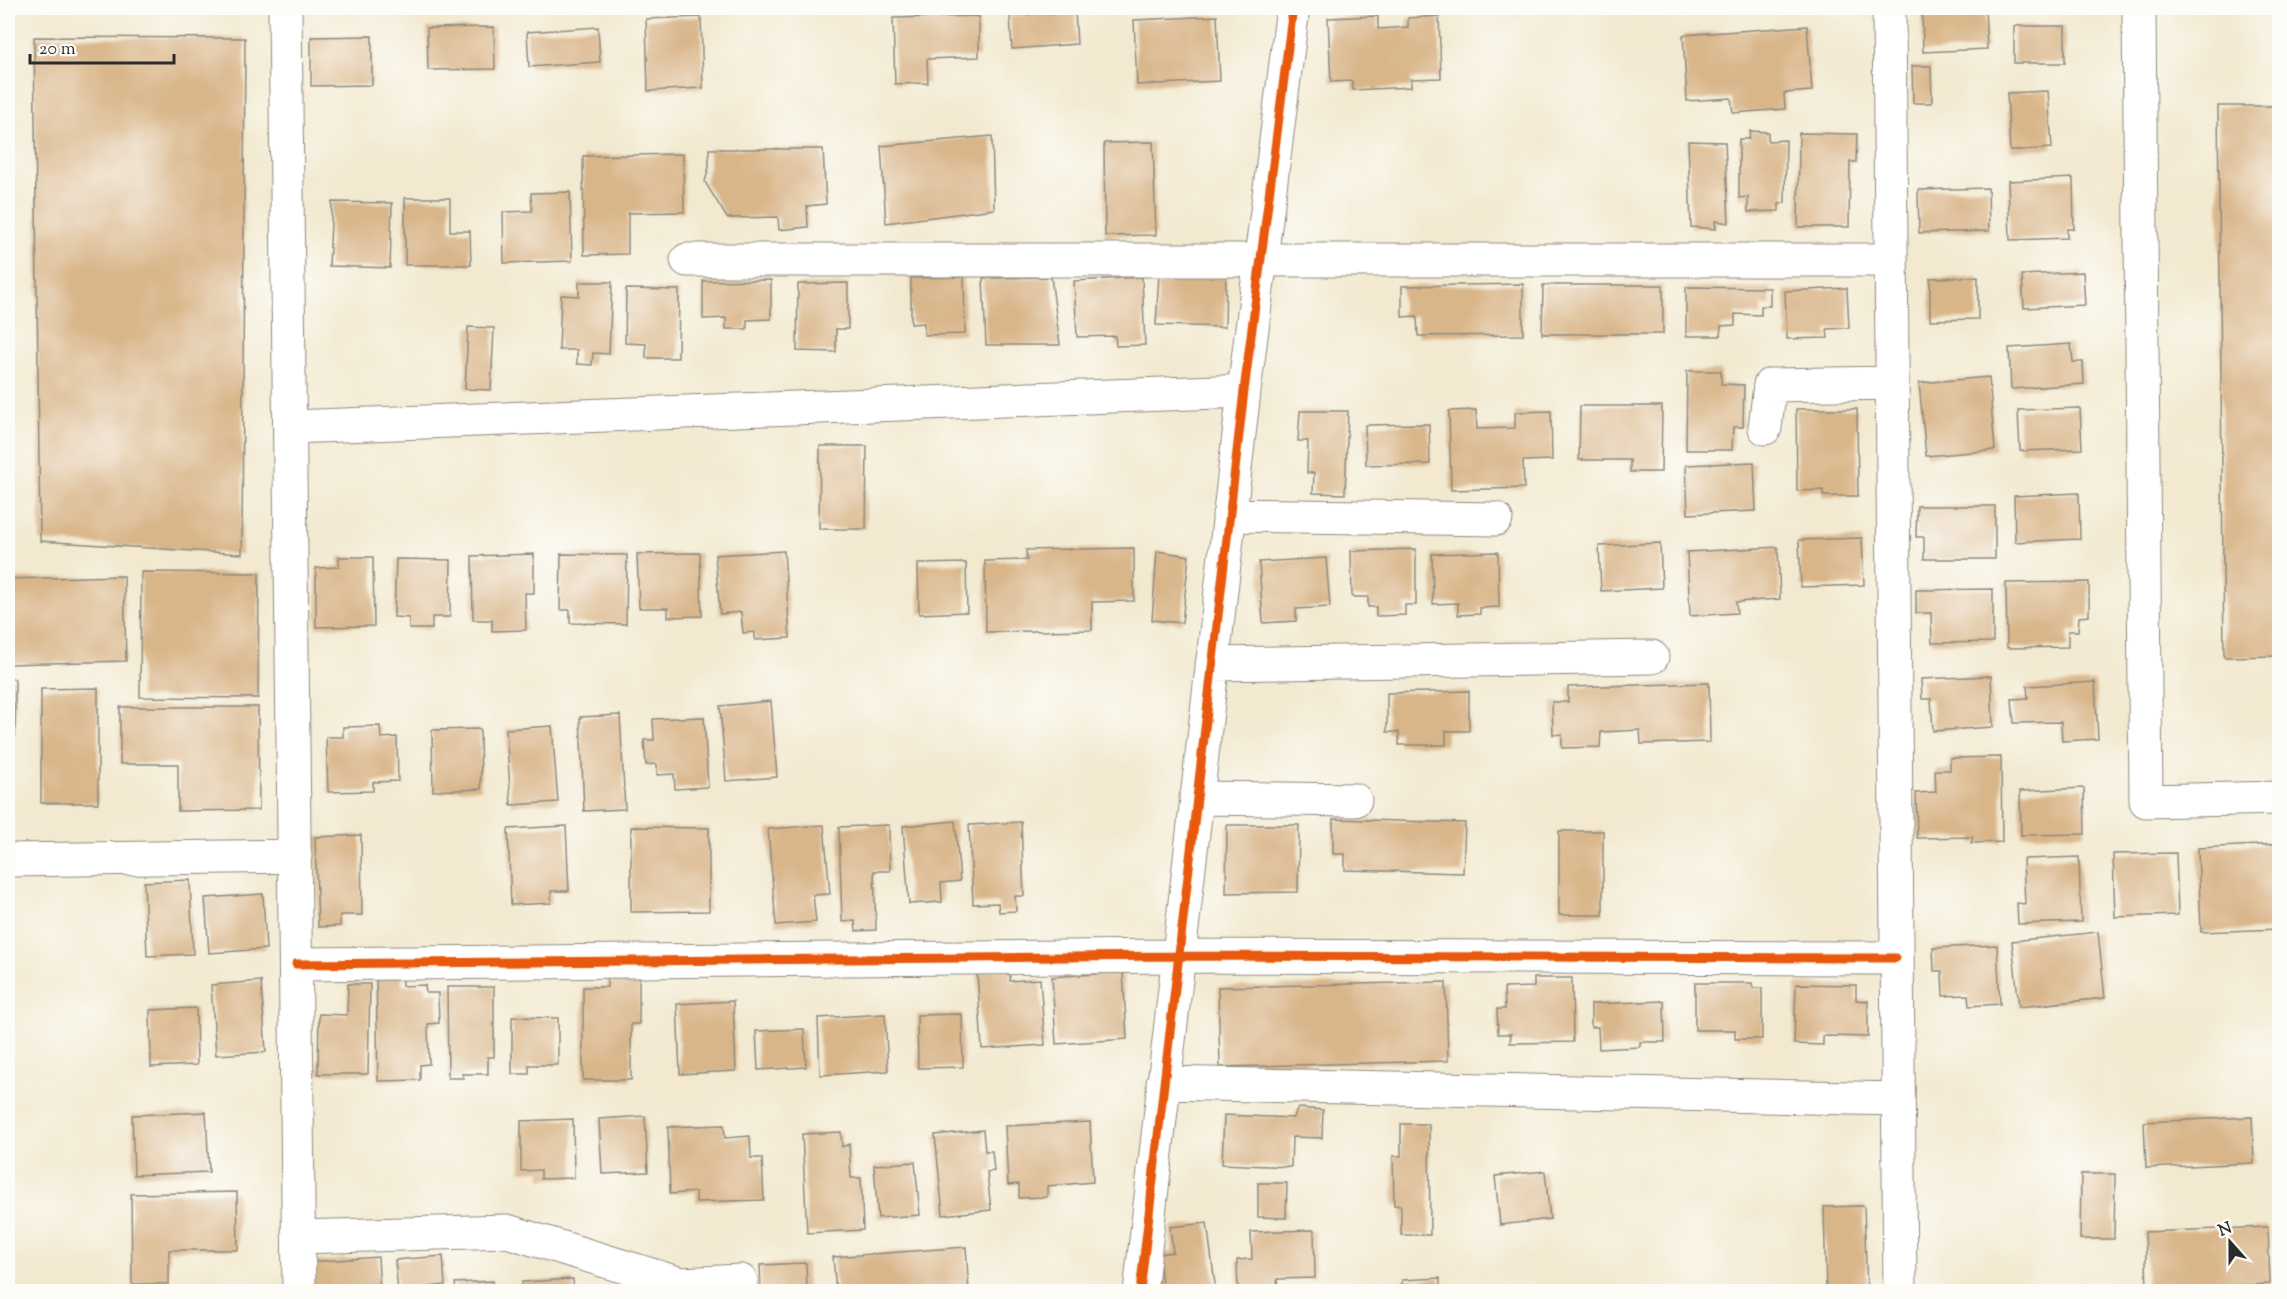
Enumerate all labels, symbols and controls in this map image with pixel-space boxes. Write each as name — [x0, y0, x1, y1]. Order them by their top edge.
scale bar — [30, 27, 174, 65]
text: 20 m — [39, 37, 76, 63]
north arrow — [2200, 1212, 2260, 1272]
text: N — [2215, 1217, 2236, 1243]

